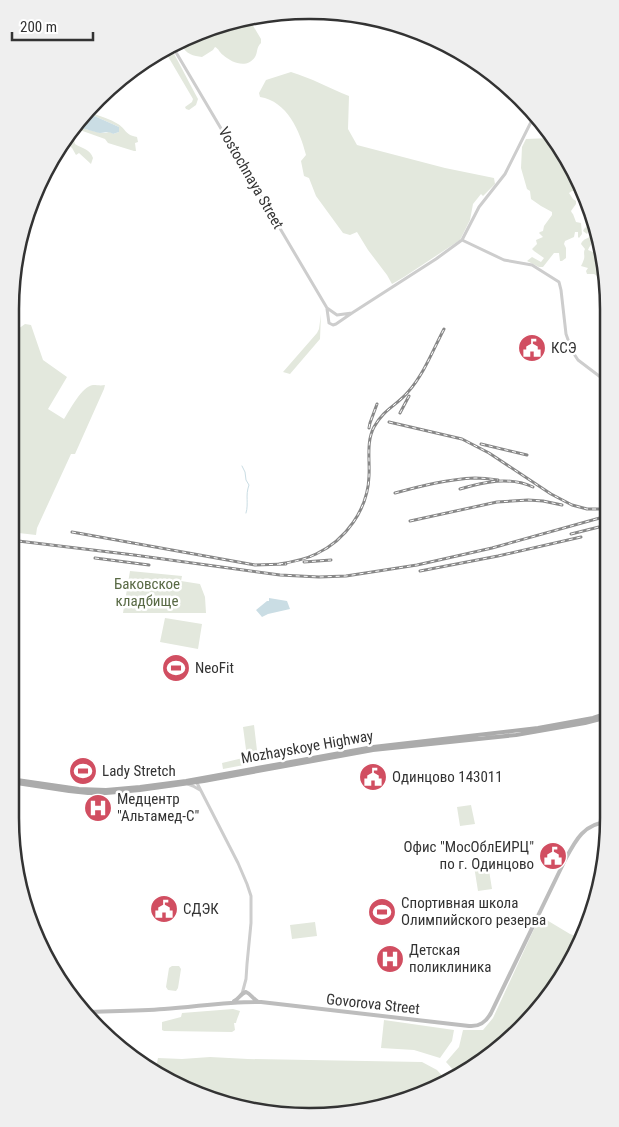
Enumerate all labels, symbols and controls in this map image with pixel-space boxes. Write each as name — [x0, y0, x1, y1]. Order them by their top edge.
scale bar — [12, 10, 94, 42]
text: 200 m — [20, 18, 57, 36]
street label: Vostochnaya Street — [215, 124, 287, 232]
public building icon: КСЭ — [517, 333, 547, 363]
place label: КСЭ — [551, 339, 577, 357]
park label: Баковское кладбище — [114, 575, 180, 610]
sports icon: NeoFit — [161, 653, 191, 683]
place label: NeoFit — [195, 659, 234, 677]
street label: Mozhayskoye Highway — [239, 727, 375, 767]
sports icon: Lady Stretch — [68, 756, 98, 786]
place label: Lady Stretch — [102, 762, 176, 780]
public building icon: Одинцово 143011 — [358, 762, 388, 792]
place label: Одинцово 143011 — [392, 768, 503, 786]
place label: Медцентр "Альтамед-С" — [117, 790, 199, 825]
hospital icon: Медцентр "Альтамед-С" — [83, 793, 113, 823]
place label: Офис "МосОблЕИРЦ" по г. Одинцово — [404, 838, 534, 873]
public building icon: Офис "МосОблЕИРЦ" по г. Одинцово — [538, 841, 568, 871]
public building icon: СДЭК — [149, 894, 179, 924]
place label: Спортивная школа Олимпийского резерва — [401, 894, 546, 929]
sports icon: Спортивная школа Олимпийского резерва — [367, 897, 397, 927]
place label: СДЭК — [183, 900, 219, 918]
place label: Детская поликлиника — [409, 941, 492, 976]
hospital icon: Детская поликлиника — [375, 944, 405, 974]
street label: Govorova Street — [325, 990, 421, 1018]

